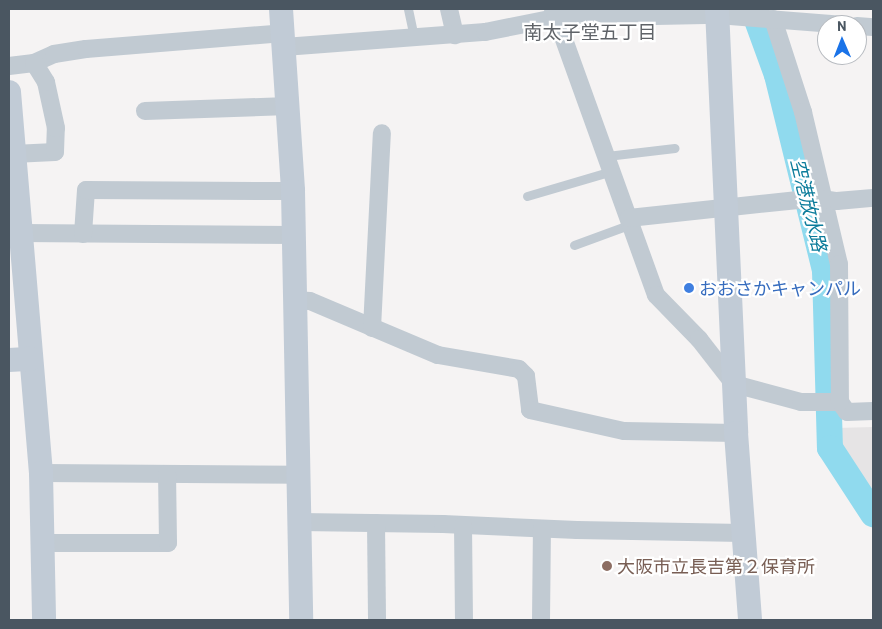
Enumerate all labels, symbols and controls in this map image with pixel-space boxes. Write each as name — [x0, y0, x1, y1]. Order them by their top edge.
north arrow — [817, 15, 867, 65]
text: N — [837, 17, 847, 34]
district label: 南太子堂五丁目 — [524, 21, 656, 43]
water label: 空港放水路 — [786, 156, 832, 254]
place label: おおさかキャンパル — [699, 277, 861, 299]
marker: おおさかキャンパル — [683, 282, 695, 294]
place label: 大阪市立長吉第２保育所 — [617, 555, 815, 577]
marker: 大阪市立長吉第２保育所 — [601, 560, 613, 572]

